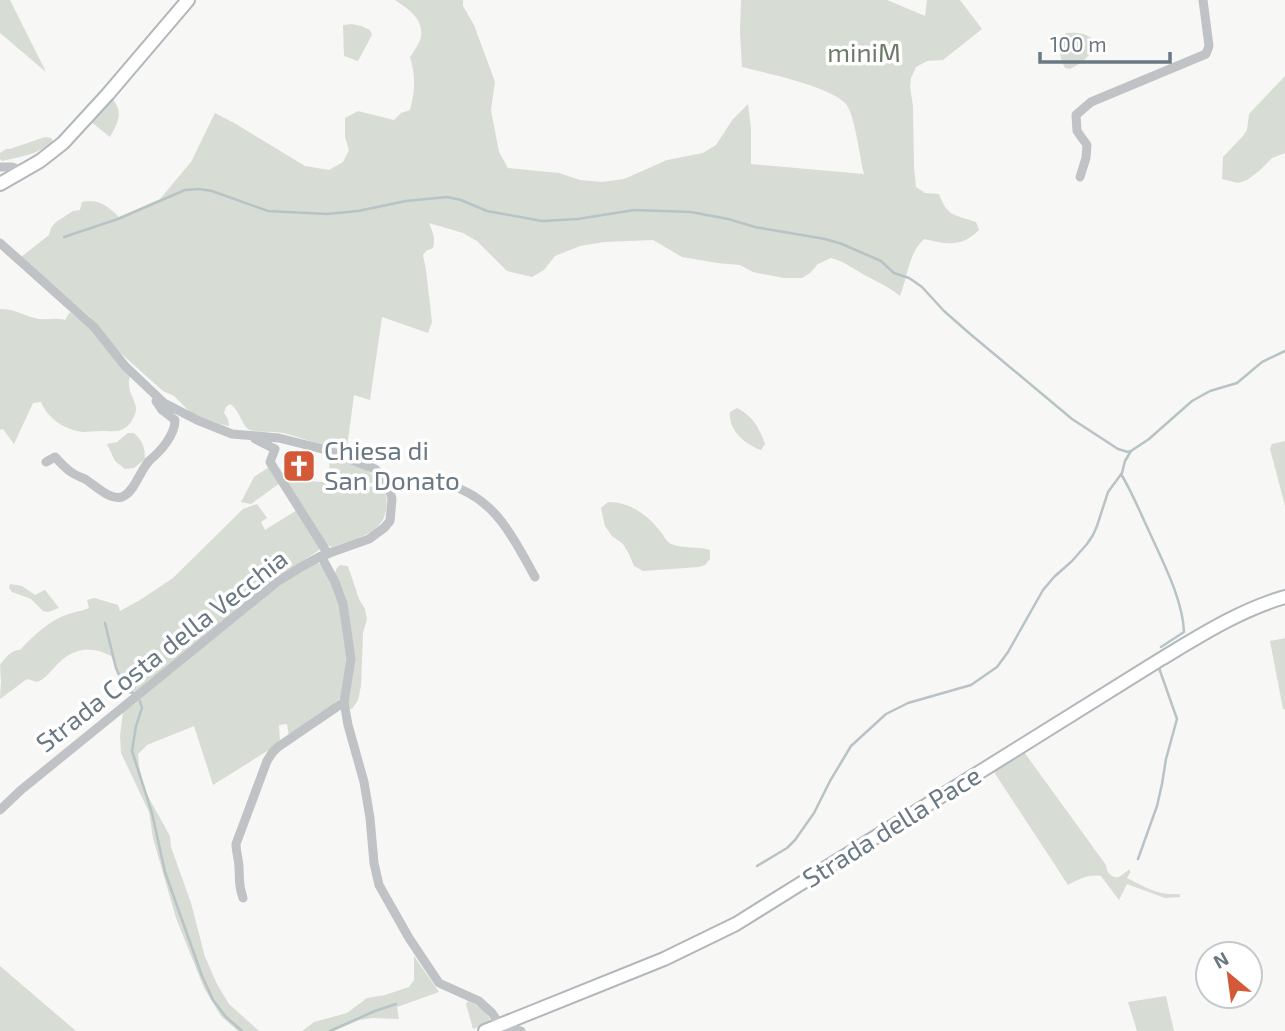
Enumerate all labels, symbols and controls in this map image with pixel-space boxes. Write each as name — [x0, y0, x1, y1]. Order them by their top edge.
scale bar — [1040, 21, 1170, 65]
text: 100 m — [1050, 31, 1107, 56]
park label: miniM — [827, 36, 901, 67]
place label: Chiesa di San Donato — [324, 434, 460, 495]
church icon: Chiesa di San Donato — [280, 447, 318, 485]
street label: Strada Costa della Vecchia — [29, 542, 293, 758]
street label: Strada della Pace — [796, 758, 986, 893]
north arrow — [1194, 940, 1264, 1010]
text: N — [1209, 946, 1232, 973]

